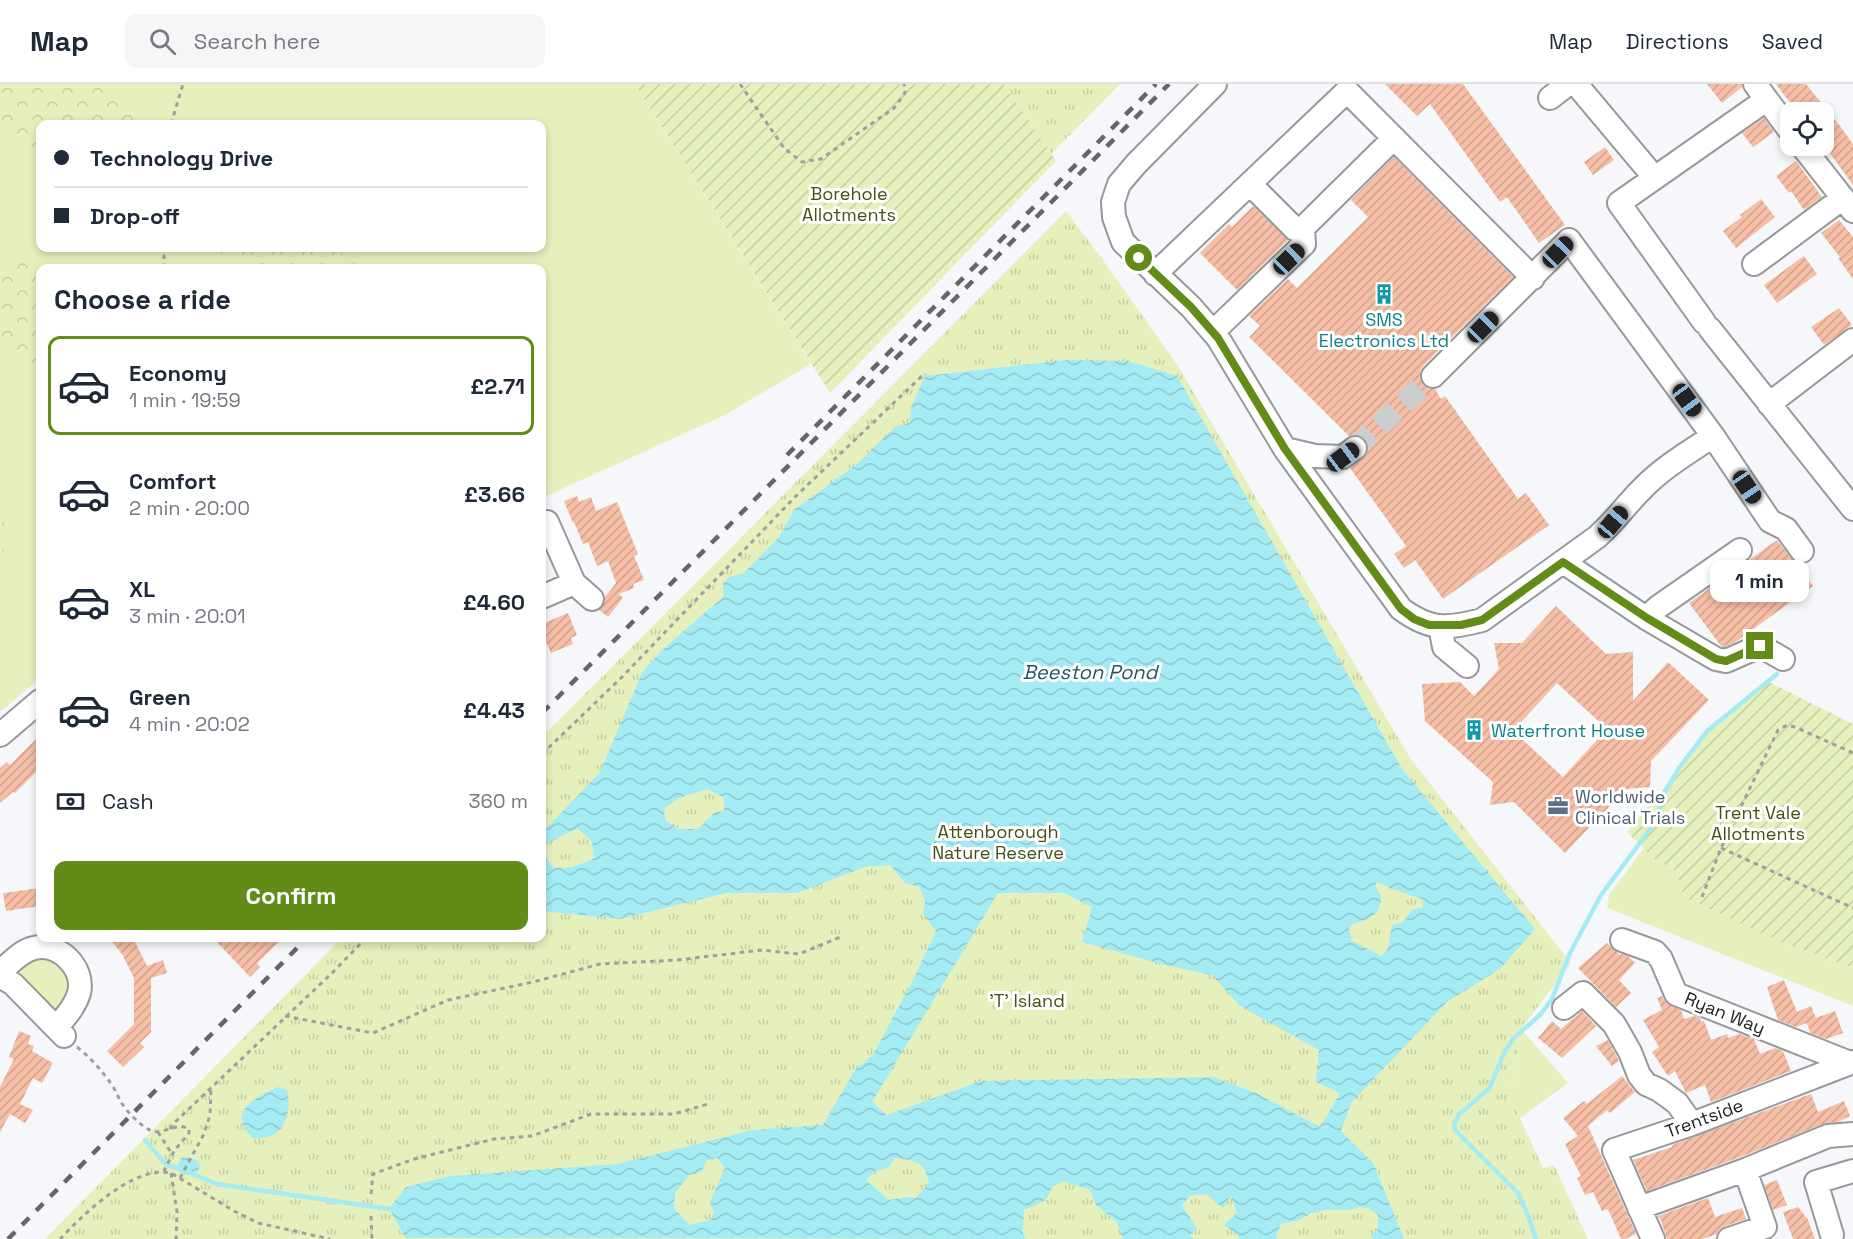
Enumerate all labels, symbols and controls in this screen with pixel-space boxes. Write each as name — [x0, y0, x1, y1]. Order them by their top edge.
search box — [125, 14, 545, 68]
text: Map — [30, 23, 89, 59]
icon: search — [146, 25, 179, 58]
text: Search here — [194, 27, 321, 55]
text: Map — [1549, 28, 1593, 55]
text: Directions — [1626, 28, 1729, 55]
text: Saved — [1762, 28, 1823, 55]
map controls — [1780, 102, 1834, 156]
button: locate — [1780, 102, 1834, 156]
text: Technology Drive — [90, 144, 273, 172]
park label: Borehole Allotments — [802, 182, 896, 226]
text: Drop-off — [90, 202, 180, 230]
car — [1539, 233, 1577, 271]
car — [1270, 240, 1308, 278]
route start — [1125, 244, 1152, 271]
text: Choose a ride — [54, 282, 231, 317]
building icon: SMS Electronics Ltd — [1372, 282, 1396, 306]
place label: SMS Electronics Ltd — [1319, 308, 1449, 352]
car — [1464, 308, 1502, 346]
icon: car — [57, 359, 111, 413]
text: Economy — [129, 359, 227, 387]
text: £2.71 — [470, 372, 525, 400]
car — [1669, 380, 1705, 420]
text: 1 min · 19:59 — [129, 387, 241, 413]
car — [1323, 439, 1363, 475]
icon: car — [57, 467, 111, 521]
text: Comfort — [129, 467, 217, 495]
car — [1729, 467, 1765, 507]
text: £3.66 — [464, 480, 525, 508]
text: 2 min · 20:00 — [129, 495, 250, 521]
car — [1595, 502, 1631, 542]
callout: 1 min — [1710, 559, 1810, 601]
text: 1 min — [1735, 568, 1784, 594]
icon: car — [57, 575, 111, 629]
text: XL — [129, 575, 155, 603]
text: £4.60 — [463, 588, 525, 616]
text: 3 min · 20:01 — [129, 603, 246, 629]
route end — [1746, 632, 1773, 659]
water label: Beeston Pond — [1022, 659, 1160, 685]
icon: car — [57, 683, 111, 737]
text: Green — [129, 683, 191, 711]
text: £4.43 — [463, 696, 525, 724]
text: 4 min · 20:02 — [129, 711, 250, 737]
building icon: Waterfront House — [1462, 718, 1486, 742]
place label: Waterfront House — [1491, 719, 1645, 742]
icon: cash — [54, 785, 87, 818]
place label: Worldwide Clinical Trials — [1575, 785, 1685, 829]
text: Cash — [102, 787, 154, 815]
text: 360 m — [469, 788, 528, 814]
office icon: Worldwide Clinical Trials — [1546, 794, 1570, 818]
park label: Trent Vale Allotments — [1711, 801, 1805, 845]
park label: Attenborough Nature Reserve — [932, 820, 1064, 864]
button: Confirm — [54, 861, 528, 930]
street label: Ryan Way — [1681, 986, 1769, 1040]
park label: 'T' Island — [989, 989, 1065, 1012]
street label: Trentside — [1662, 1093, 1746, 1143]

